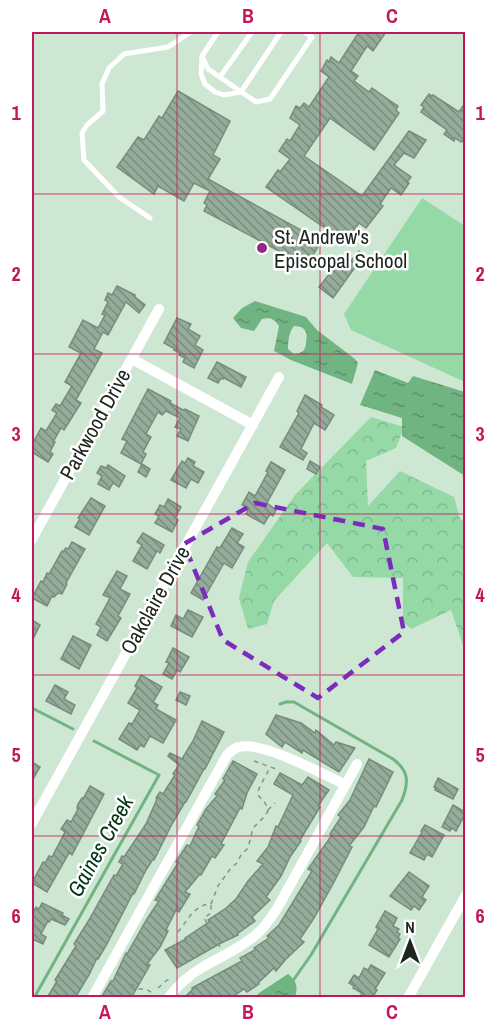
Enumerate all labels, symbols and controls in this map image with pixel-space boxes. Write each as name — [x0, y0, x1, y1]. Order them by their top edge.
text: A — [99, 2, 111, 29]
text: B — [242, 2, 254, 29]
text: C — [386, 2, 398, 29]
text: 1 — [11, 99, 21, 126]
text: 1 — [475, 99, 485, 126]
place label: St. Andrew's Episcopal School — [274, 222, 407, 275]
marker: St. Andrew's Episcopal School — [255, 241, 269, 255]
text: 2 — [11, 260, 21, 287]
text: 2 — [475, 260, 485, 287]
street label: Parkwood Drive — [53, 363, 137, 485]
text: 3 — [11, 420, 21, 447]
text: 3 — [475, 420, 485, 447]
street label: Oakclaire Drive — [113, 541, 197, 659]
text: 4 — [11, 581, 21, 608]
text: 4 — [475, 581, 485, 608]
text: 5 — [11, 741, 21, 768]
text: 5 — [475, 741, 485, 768]
water label: Gaines Creek — [60, 789, 141, 902]
text: 6 — [11, 902, 21, 929]
text: 6 — [475, 902, 485, 929]
north arrow — [380, 912, 440, 972]
text: N — [405, 916, 415, 938]
text: A — [99, 998, 111, 1025]
text: B — [242, 998, 254, 1025]
text: C — [386, 998, 398, 1025]

